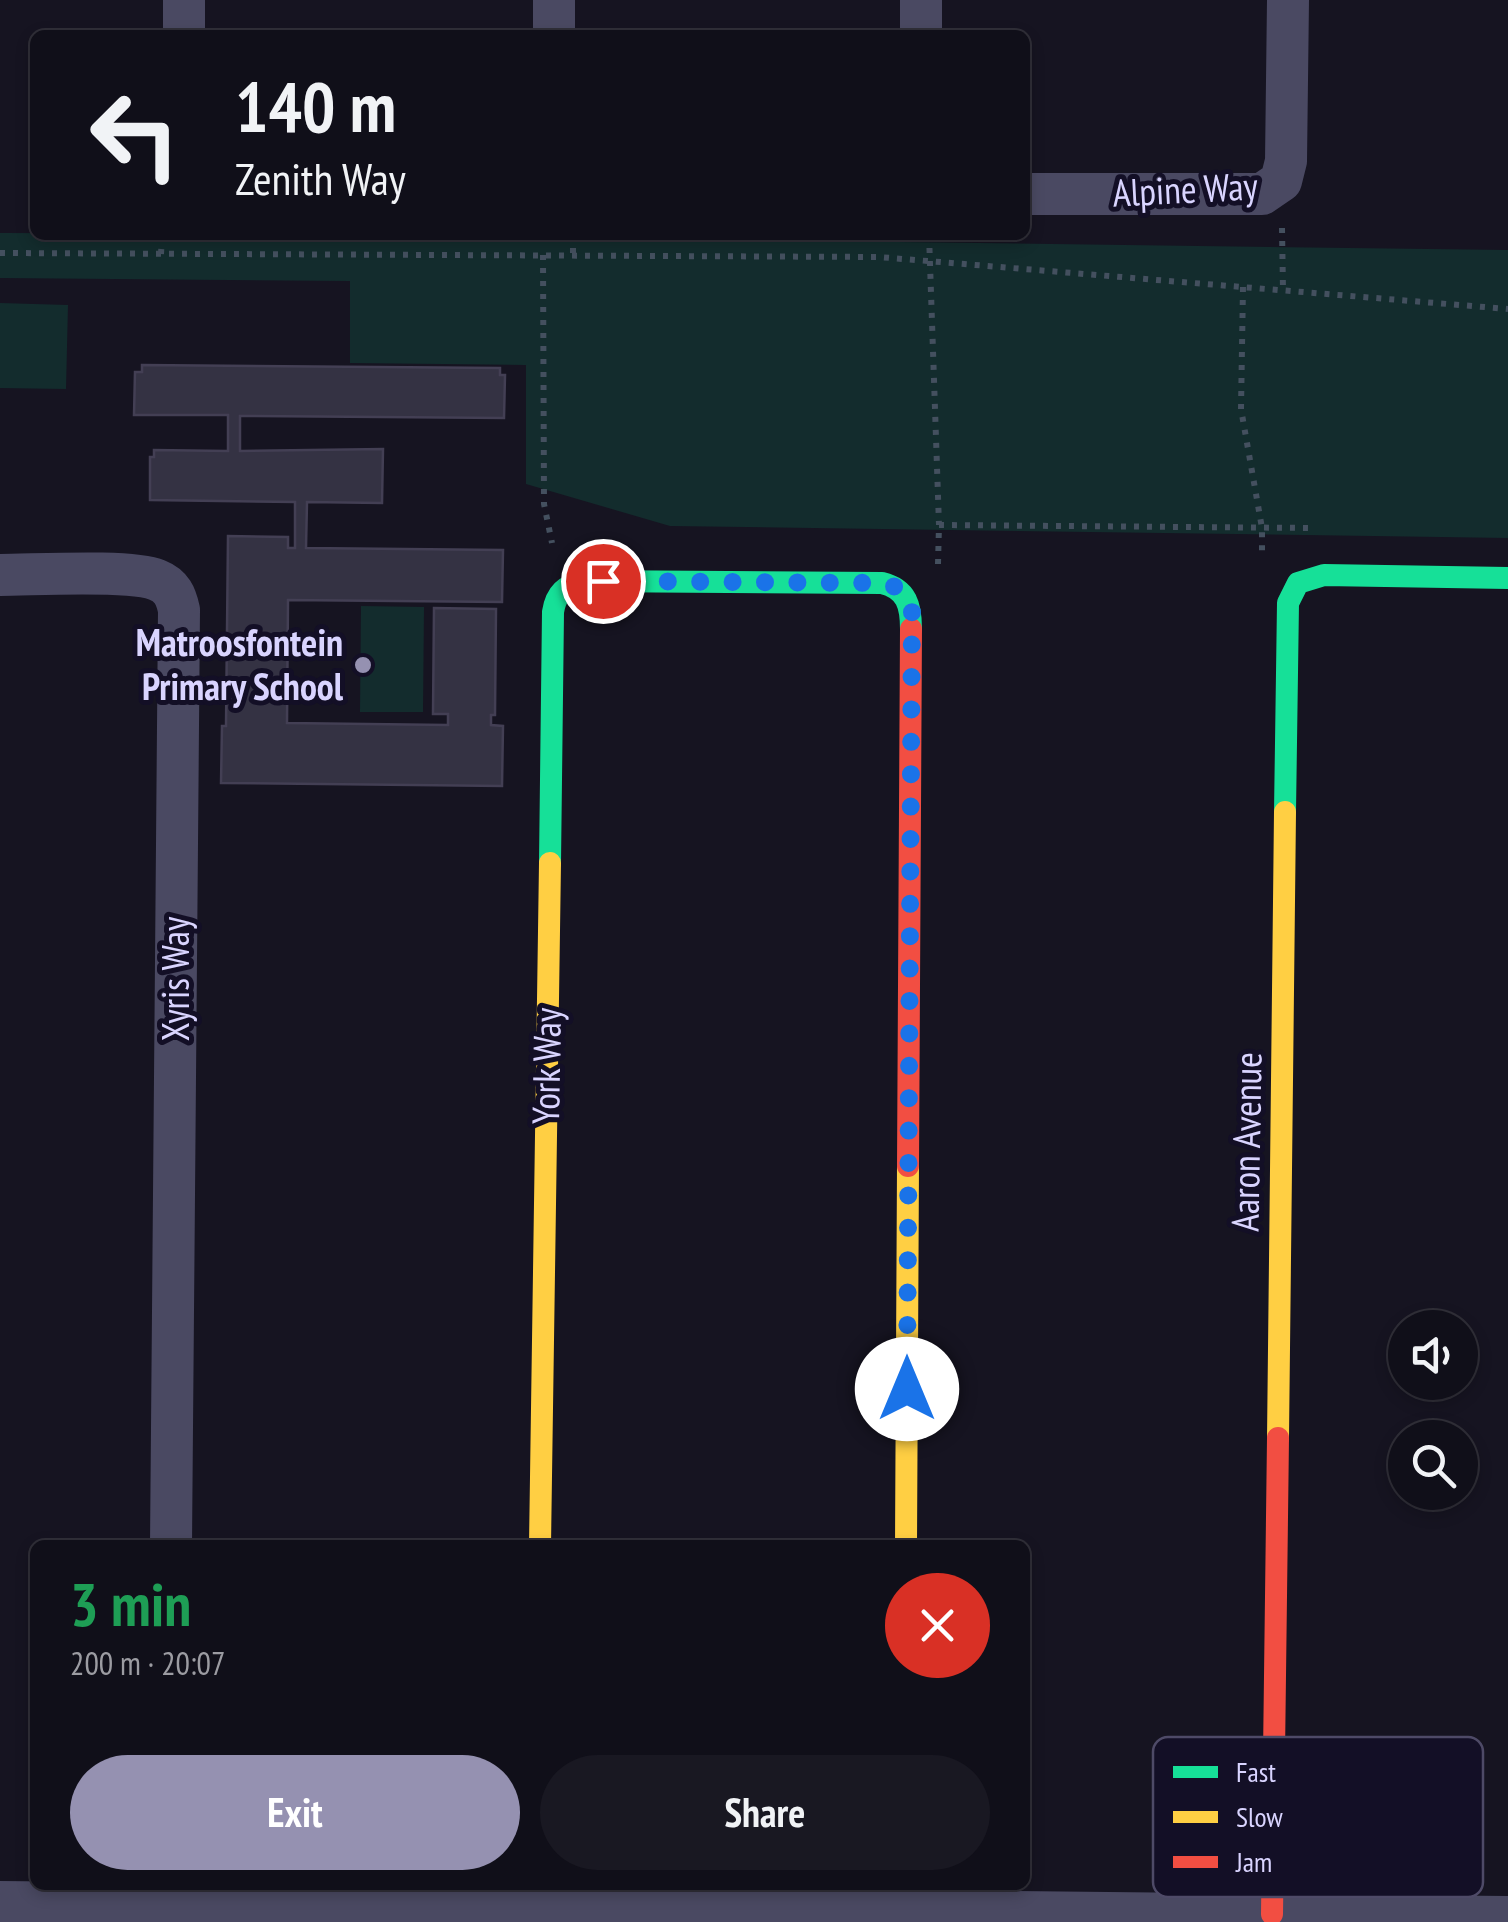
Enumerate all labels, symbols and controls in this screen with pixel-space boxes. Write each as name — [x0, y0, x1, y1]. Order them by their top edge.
text: 140 m — [235, 61, 396, 151]
icon: left — [70, 70, 200, 200]
text: Zenith Way — [235, 149, 406, 207]
street label: Alpine Way — [1111, 160, 1259, 217]
pin — [561, 539, 646, 624]
icon: arrive — [576, 554, 631, 609]
place label: Matroosfontein Primary School — [136, 617, 344, 710]
marker: Matroosfontein Primary School — [352, 654, 374, 676]
street label: Xyris Way — [150, 916, 199, 1041]
street label: York Way — [520, 1007, 571, 1125]
street label: Aaron Avenue — [1219, 1052, 1272, 1232]
map controls — [1388, 1310, 1478, 1510]
button: sound — [1388, 1310, 1478, 1400]
position arrow — [855, 1337, 959, 1441]
button: search — [1388, 1420, 1478, 1510]
text: 3 min — [70, 1565, 191, 1643]
button: close — [885, 1573, 990, 1678]
text: 200 m · 20:07 — [70, 1642, 225, 1684]
legend — [1153, 1737, 1483, 1897]
text: Fast — [1236, 1753, 1276, 1790]
button: Exit — [70, 1755, 520, 1870]
button: Share — [540, 1755, 990, 1870]
text: Slow — [1236, 1798, 1283, 1835]
text: Jam — [1235, 1843, 1272, 1880]

